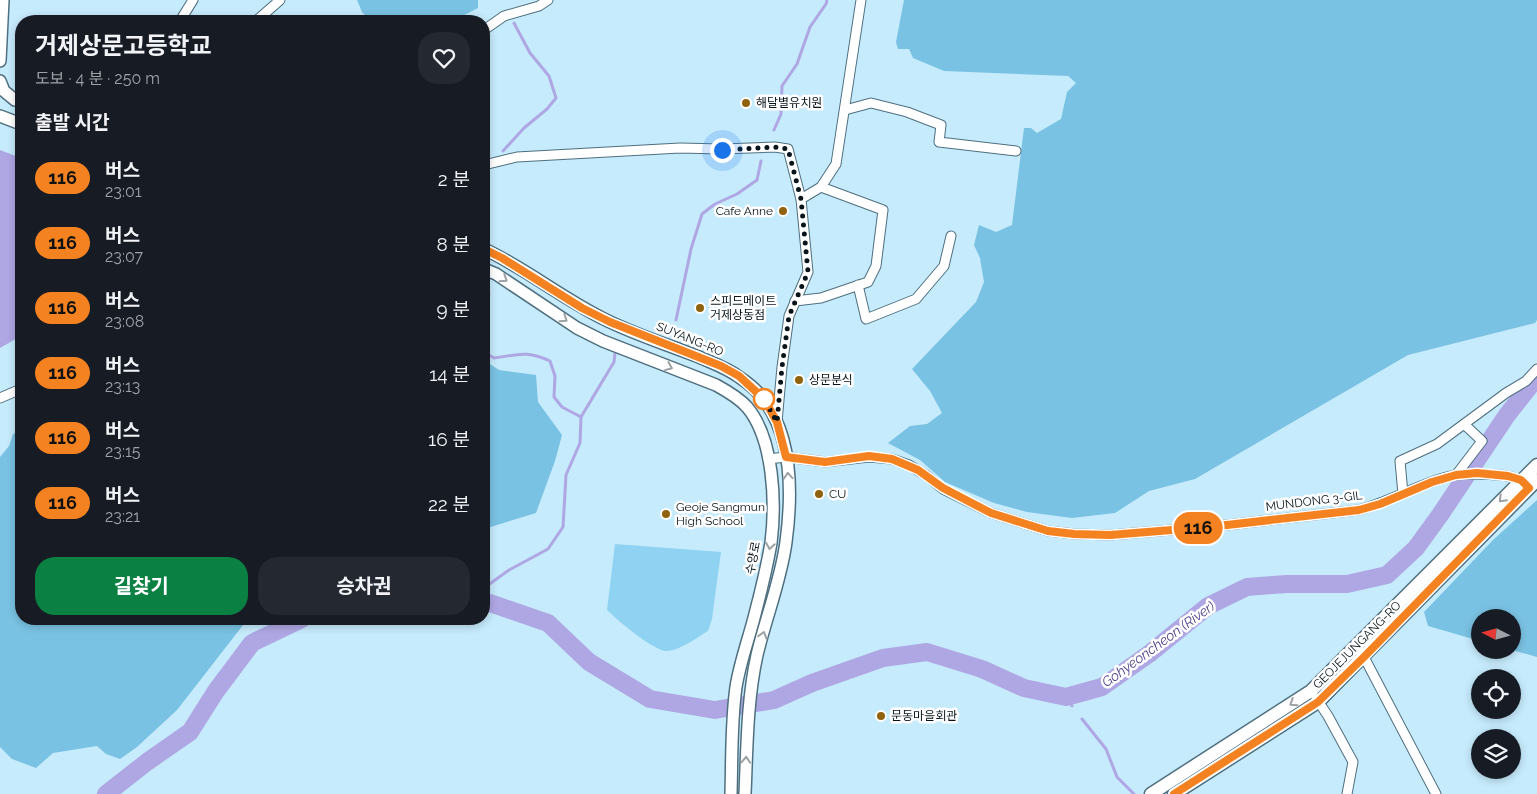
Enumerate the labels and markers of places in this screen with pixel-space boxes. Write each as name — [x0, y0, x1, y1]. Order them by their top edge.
place label: 해달별유치원 — [756, 96, 822, 110]
marker: 해달별유치원 — [740, 97, 752, 109]
place label: Cafe Anne — [716, 204, 773, 218]
marker: Cafe Anne — [777, 205, 789, 217]
place label: 스피드메이트 거제상동점 — [710, 294, 776, 322]
marker: 스피드메이트 거제상동점 — [694, 302, 706, 314]
place label: 상문분식 — [809, 373, 853, 387]
marker: 상문분식 — [793, 374, 805, 386]
unlabelled marker — [753, 388, 775, 410]
place label: CU — [829, 487, 846, 501]
marker: CU — [813, 488, 825, 500]
place label: Geoje Sangmun High School — [676, 500, 765, 528]
marker: Geoje Sangmun High School — [660, 508, 672, 520]
place label: 문동마을회관 — [891, 709, 957, 723]
marker: 문동마을회관 — [875, 710, 887, 722]

